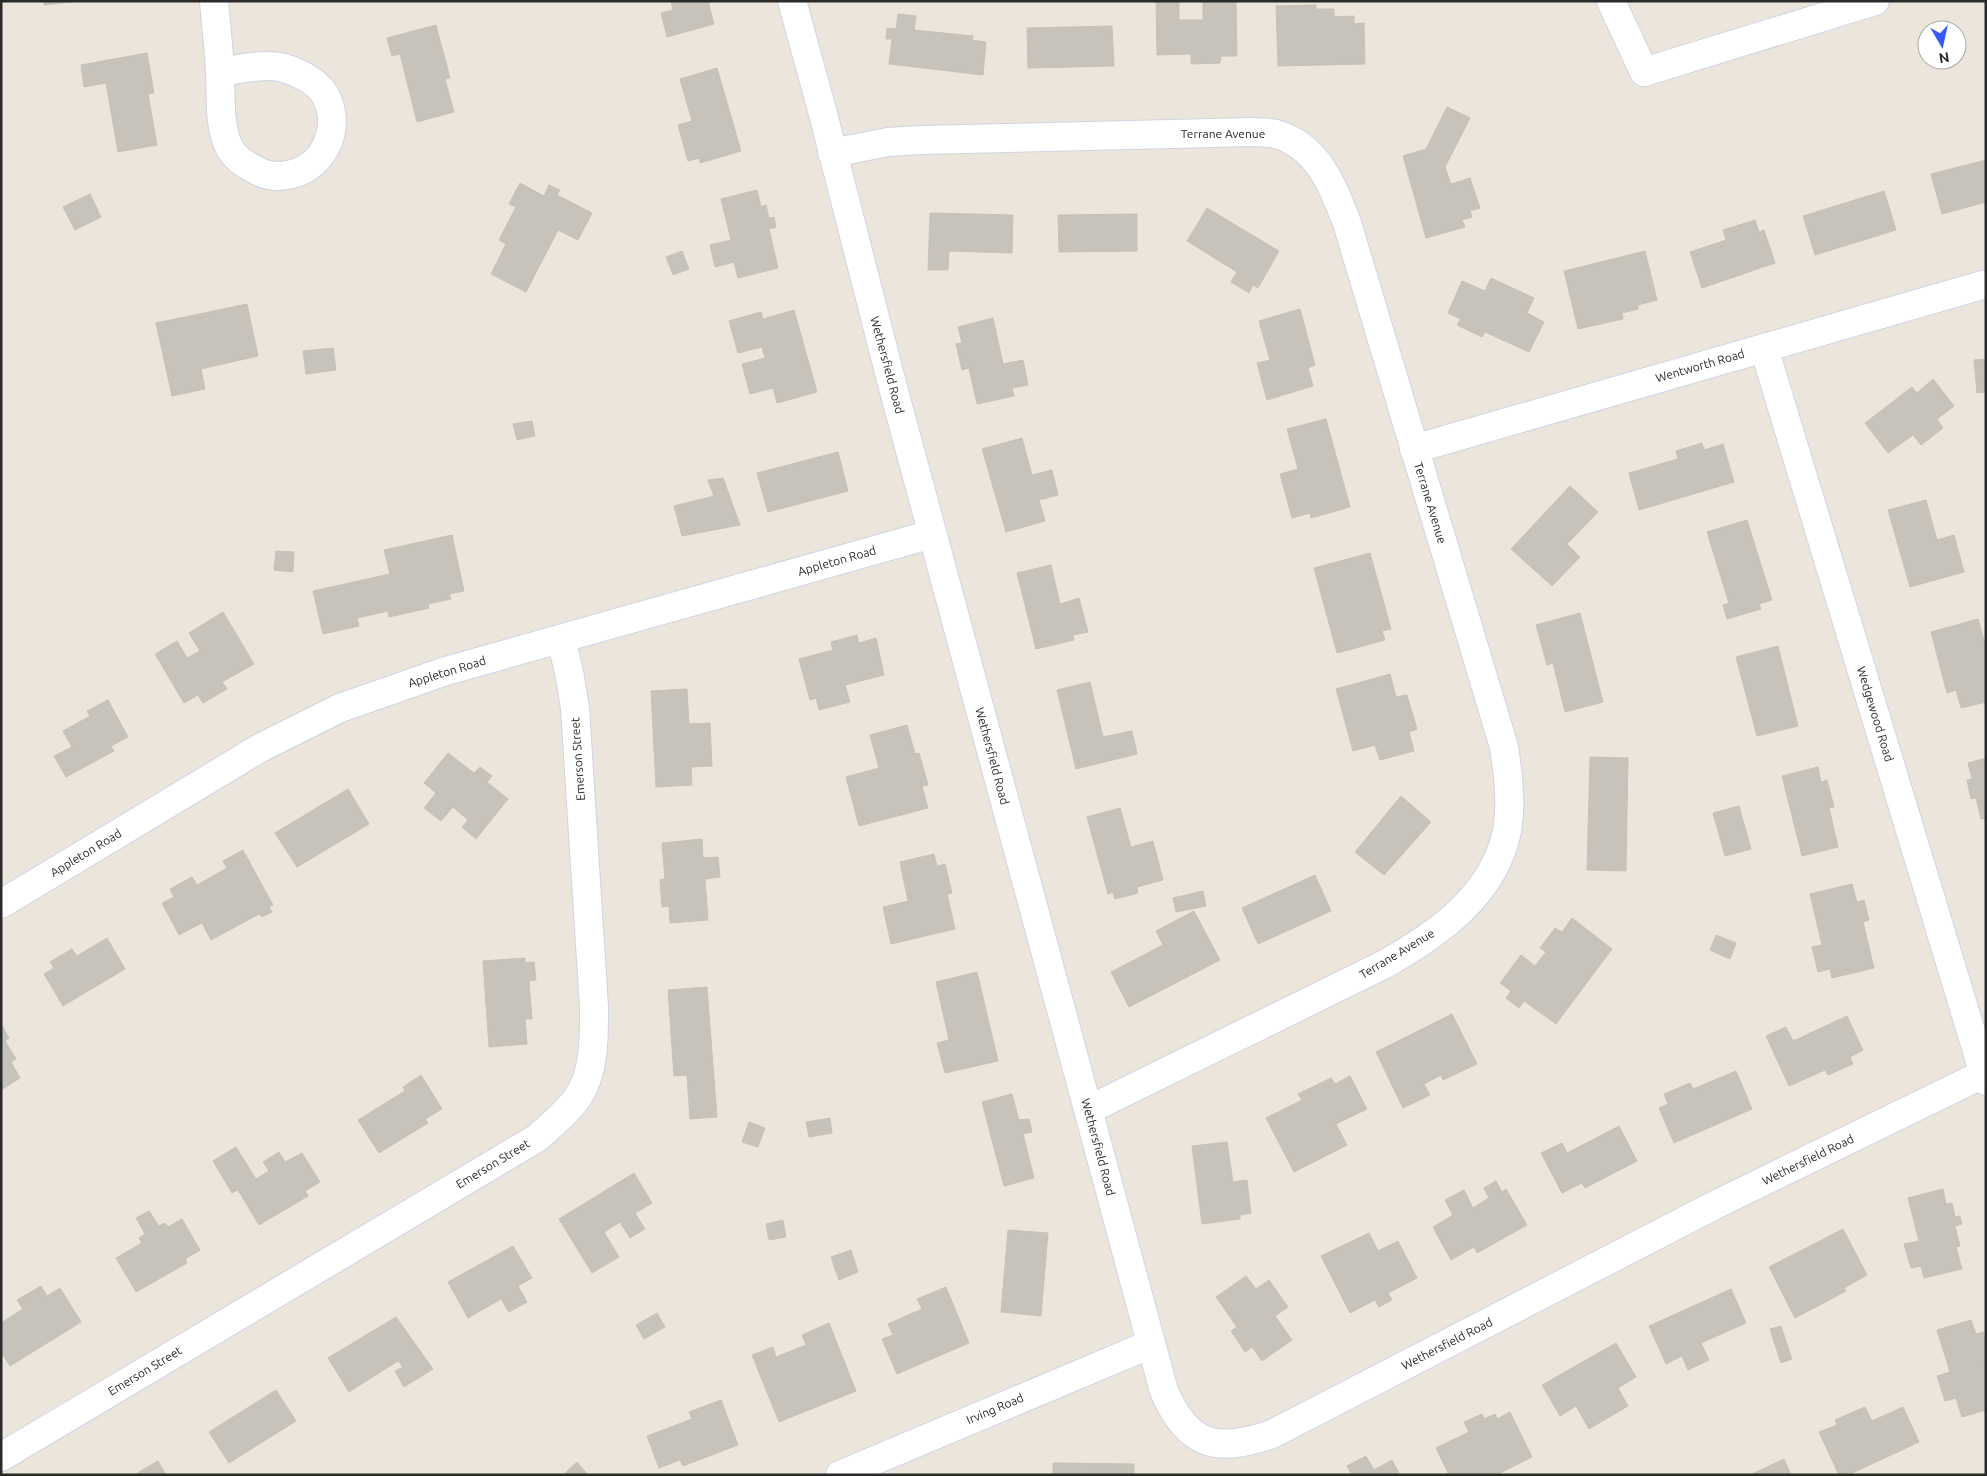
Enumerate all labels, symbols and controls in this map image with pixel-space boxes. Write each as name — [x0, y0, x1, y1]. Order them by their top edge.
north arrow — [1917, 20, 1967, 70]
text: N — [1938, 49, 1950, 67]
street label: Terrane Avenue — [1181, 127, 1265, 140]
street label: Wethersfield Road — [868, 315, 907, 415]
street label: Wentworth Road — [1654, 347, 1746, 384]
street label: Terrane Avenue — [1412, 460, 1449, 545]
street label: Appleton Road — [796, 543, 877, 578]
street label: Appleton Road — [406, 654, 487, 690]
street label: Wedgewood Road — [1855, 665, 1896, 763]
street label: Wethersfield Road — [973, 706, 1012, 806]
street label: Emerson Street — [568, 717, 587, 801]
street label: Appleton Road — [48, 826, 124, 879]
street label: Terrane Avenue — [1357, 926, 1436, 981]
street label: Wethersfield Road — [1079, 1097, 1118, 1197]
street label: Wethersfield Road — [1760, 1132, 1856, 1187]
street label: Emerson Street — [454, 1136, 532, 1191]
street label: Wethersfield Road — [1399, 1315, 1494, 1372]
street label: Emerson Street — [106, 1343, 184, 1398]
street label: Irving Road — [964, 1391, 1025, 1426]

